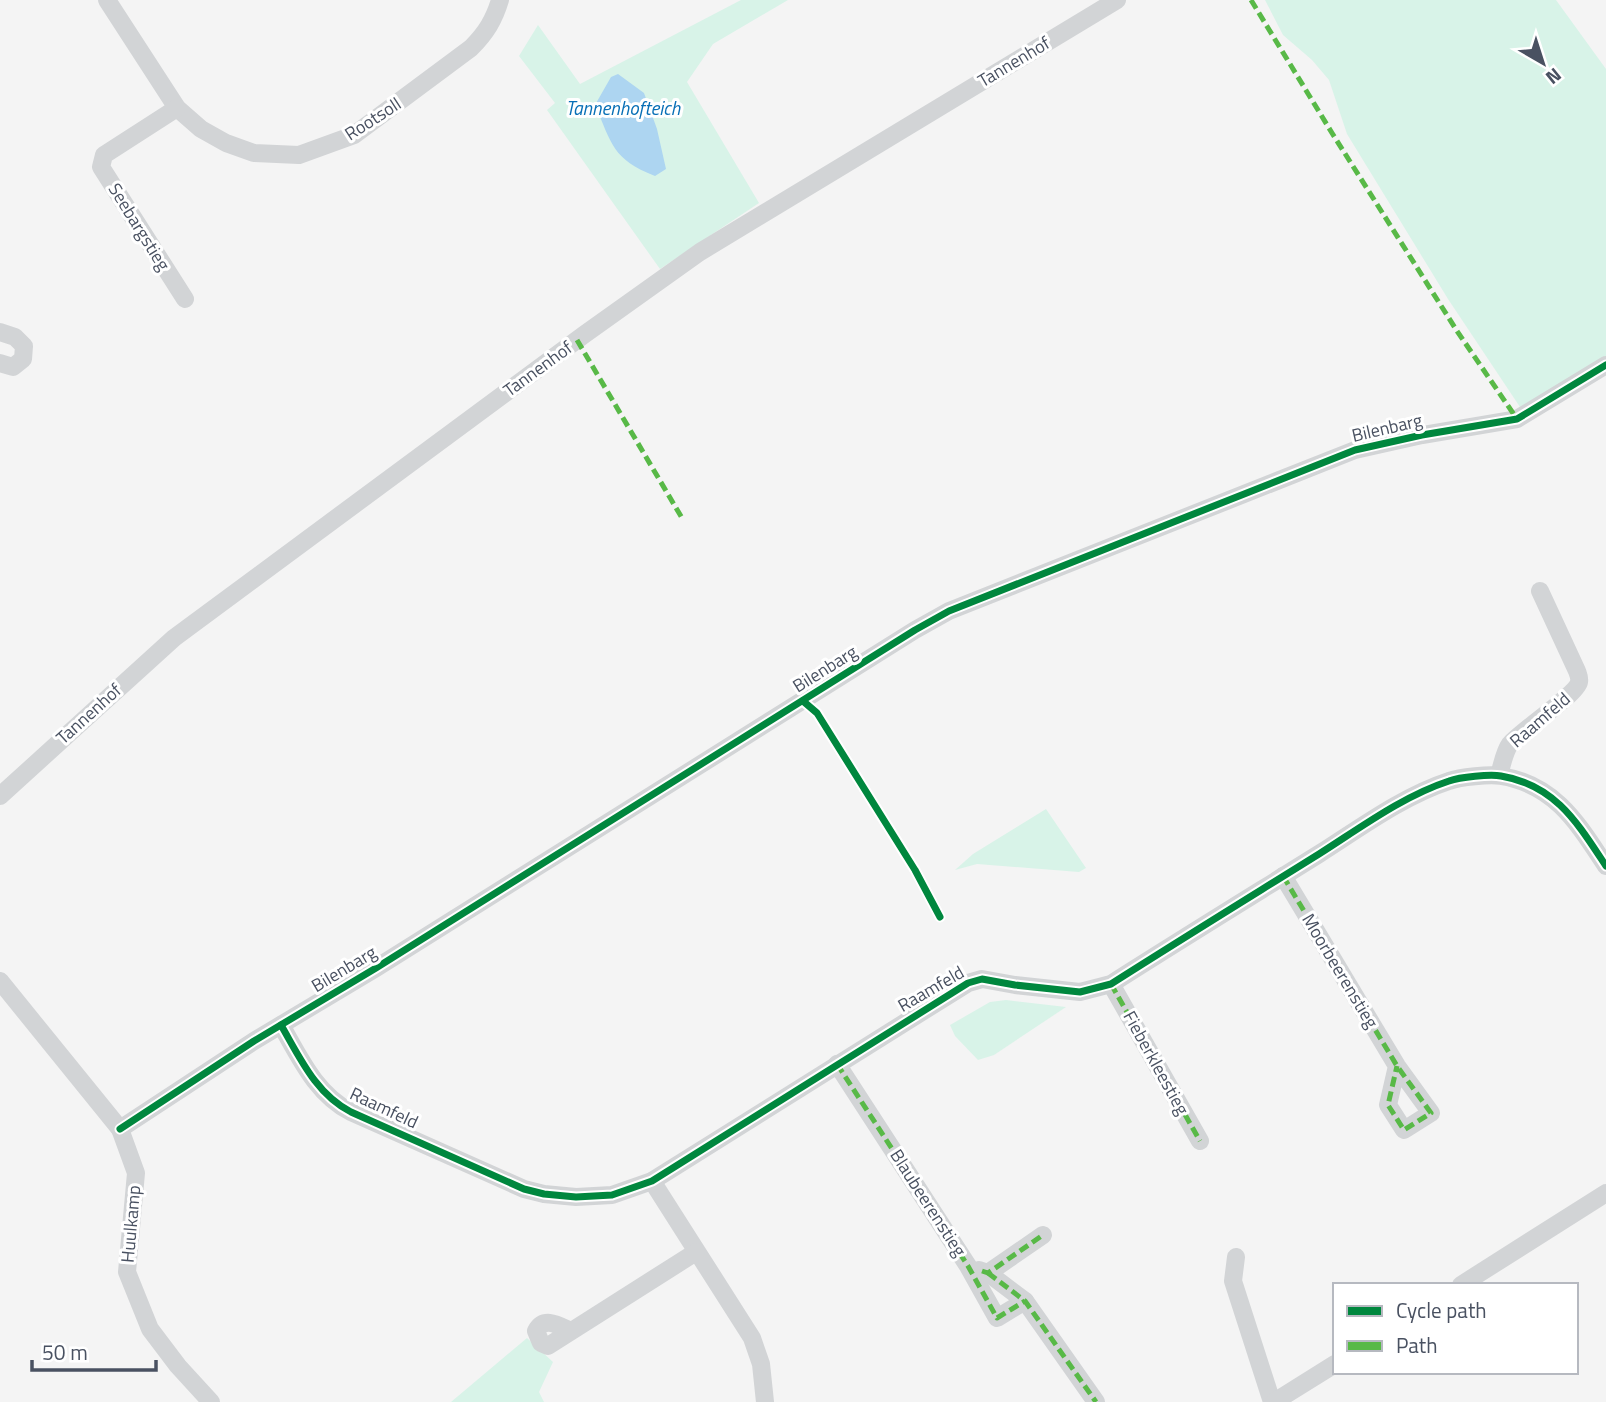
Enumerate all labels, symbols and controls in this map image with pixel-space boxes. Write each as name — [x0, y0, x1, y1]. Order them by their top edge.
north arrow — [1508, 28, 1578, 98]
street label: Tannenhof — [972, 29, 1055, 94]
text: N — [1540, 61, 1568, 92]
street label: Rootsoll — [339, 90, 406, 147]
water label: Tannenhofteich — [566, 93, 681, 122]
street label: Seebargstieg — [102, 178, 177, 276]
street label: Tannenhof — [497, 334, 578, 403]
street label: Bilenbarg — [1349, 406, 1425, 449]
street label: Bilenbarg — [787, 638, 862, 699]
street label: Tannenhof — [50, 677, 127, 750]
street label: Raamfeld — [1503, 686, 1576, 754]
street label: Moorbeerenstieg — [1295, 908, 1385, 1033]
street label: Bilenbarg — [306, 939, 381, 999]
street label: Raamfeld — [892, 959, 969, 1018]
street label: Fieberkleestieg — [1117, 1006, 1196, 1120]
street label: Raamfeld — [346, 1080, 423, 1135]
street label: Blaubeerenstieg — [884, 1144, 973, 1262]
street label: Huulkamp — [114, 1184, 147, 1264]
legend — [1333, 1283, 1578, 1374]
text: Cycle path — [1396, 1294, 1487, 1326]
scale bar — [32, 1328, 156, 1372]
text: Path — [1396, 1329, 1438, 1361]
text: 50 m — [42, 1336, 88, 1368]

